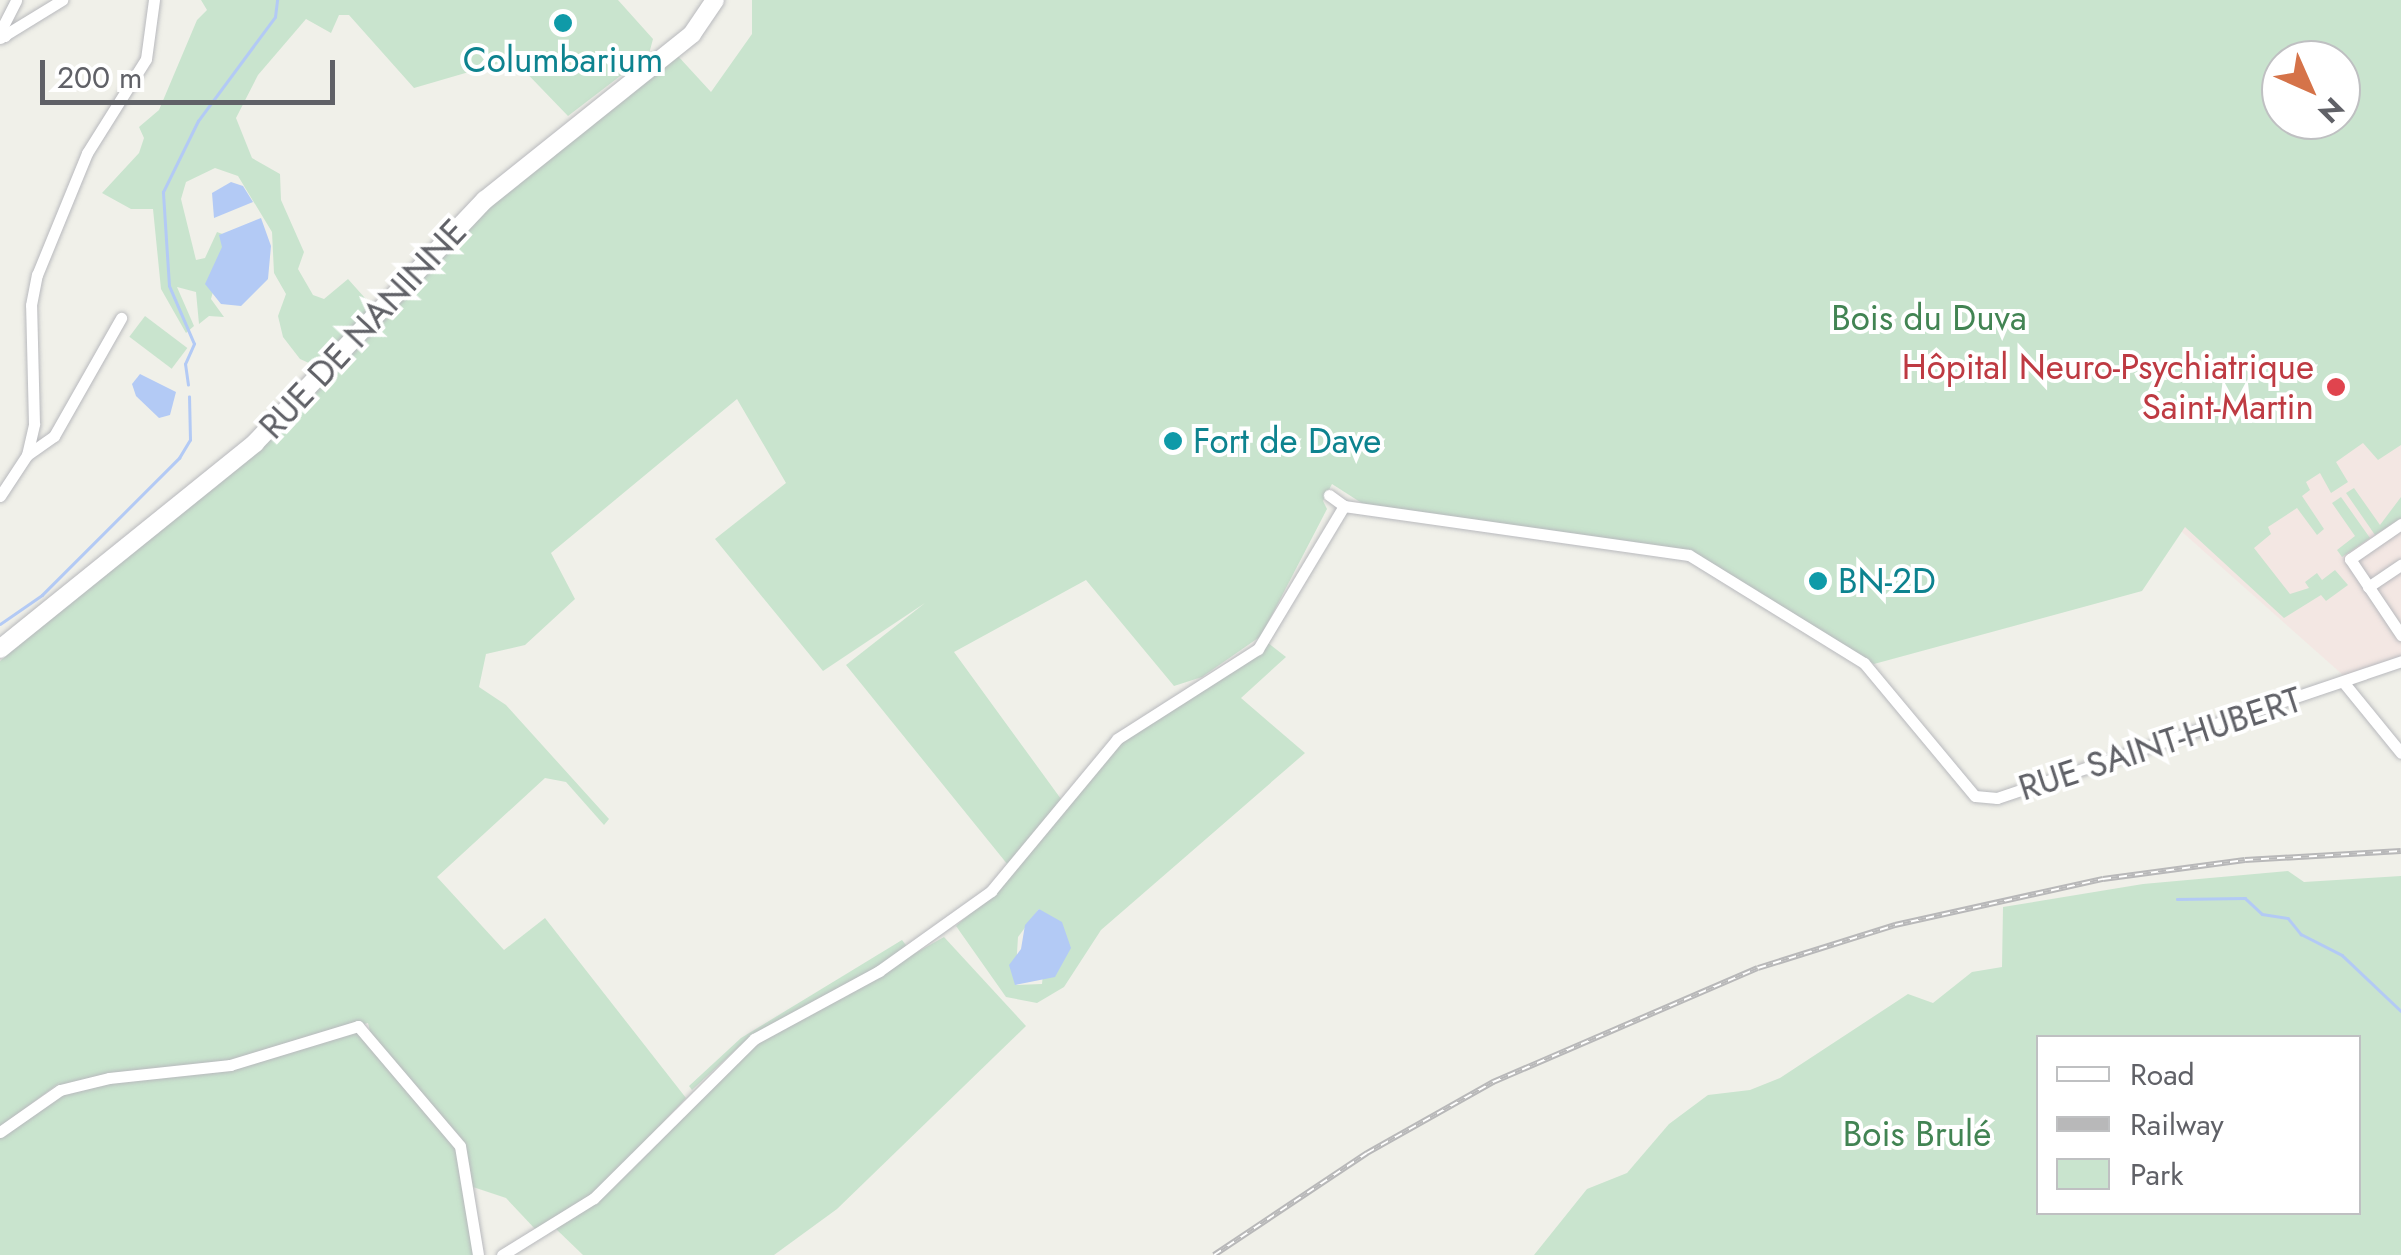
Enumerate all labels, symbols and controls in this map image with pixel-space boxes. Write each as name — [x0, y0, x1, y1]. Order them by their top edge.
marker: Columbarium — [552, 12, 574, 34]
place label: Columbarium — [463, 39, 663, 81]
scale bar — [45, 40, 340, 102]
north arrow — [2261, 40, 2361, 140]
text: 200 m — [57, 56, 142, 99]
text: N — [2309, 88, 2354, 133]
street label: RUE DE NANINNE — [251, 211, 475, 447]
park label: Bois du Duva — [1831, 297, 2027, 339]
place label: Hôpital Neuro-Psychiatrique Saint-Martin — [1902, 346, 2314, 428]
marker: Hôpital Neuro-Psychiatrique Saint-Martin — [2323, 374, 2349, 400]
place label: Fort de Dave — [1193, 420, 1381, 462]
marker: Fort de Dave — [1162, 430, 1184, 452]
place label: BN-2D — [1838, 560, 1936, 602]
marker: BN-2D — [1807, 570, 1829, 592]
street label: RUE SAINT-HUBERT — [2013, 679, 2307, 809]
legend — [2036, 1035, 2361, 1215]
text: Road — [2130, 1053, 2195, 1096]
text: Railway — [2130, 1103, 2224, 1146]
park label: Bois Brulé — [1843, 1113, 1991, 1155]
text: Park — [2130, 1153, 2183, 1196]

